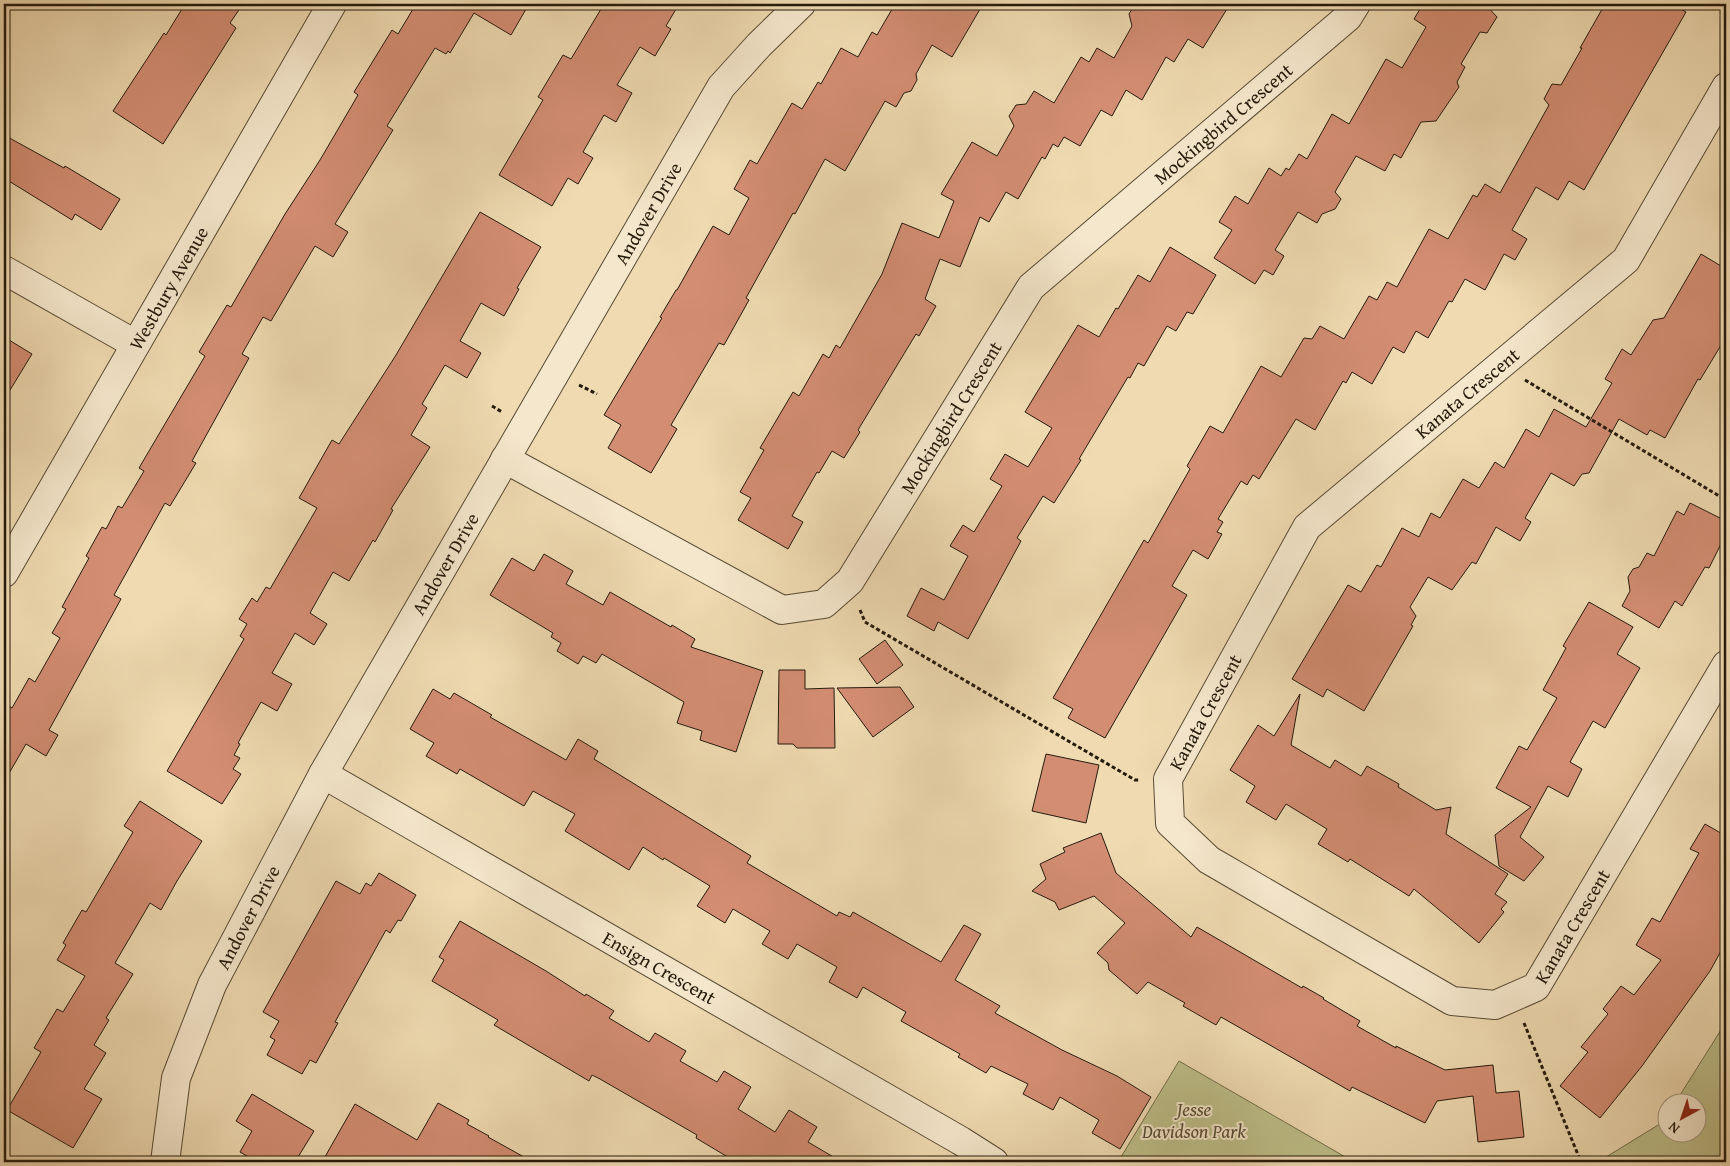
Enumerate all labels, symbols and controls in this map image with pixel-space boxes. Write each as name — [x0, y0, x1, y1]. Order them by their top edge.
street label: Mockingbird Crescent — [1147, 56, 1299, 191]
street label: Andover Drive — [607, 157, 689, 270]
street label: Westbury Avenue — [122, 221, 215, 355]
street label: Mockingbird Crescent — [893, 335, 1009, 499]
street label: Kanata Crescent — [1409, 341, 1526, 445]
street label: Andover Drive — [404, 507, 486, 620]
street label: Kanata Crescent — [1162, 649, 1249, 775]
street label: Andover Drive — [209, 860, 287, 974]
street label: Kanata Crescent — [1527, 863, 1617, 989]
street label: Ensign Crescent — [597, 924, 721, 1011]
north arrow — [1658, 1094, 1708, 1144]
park label: Jesse Davidson Park — [1141, 1095, 1246, 1145]
text: N — [1663, 1117, 1684, 1139]

